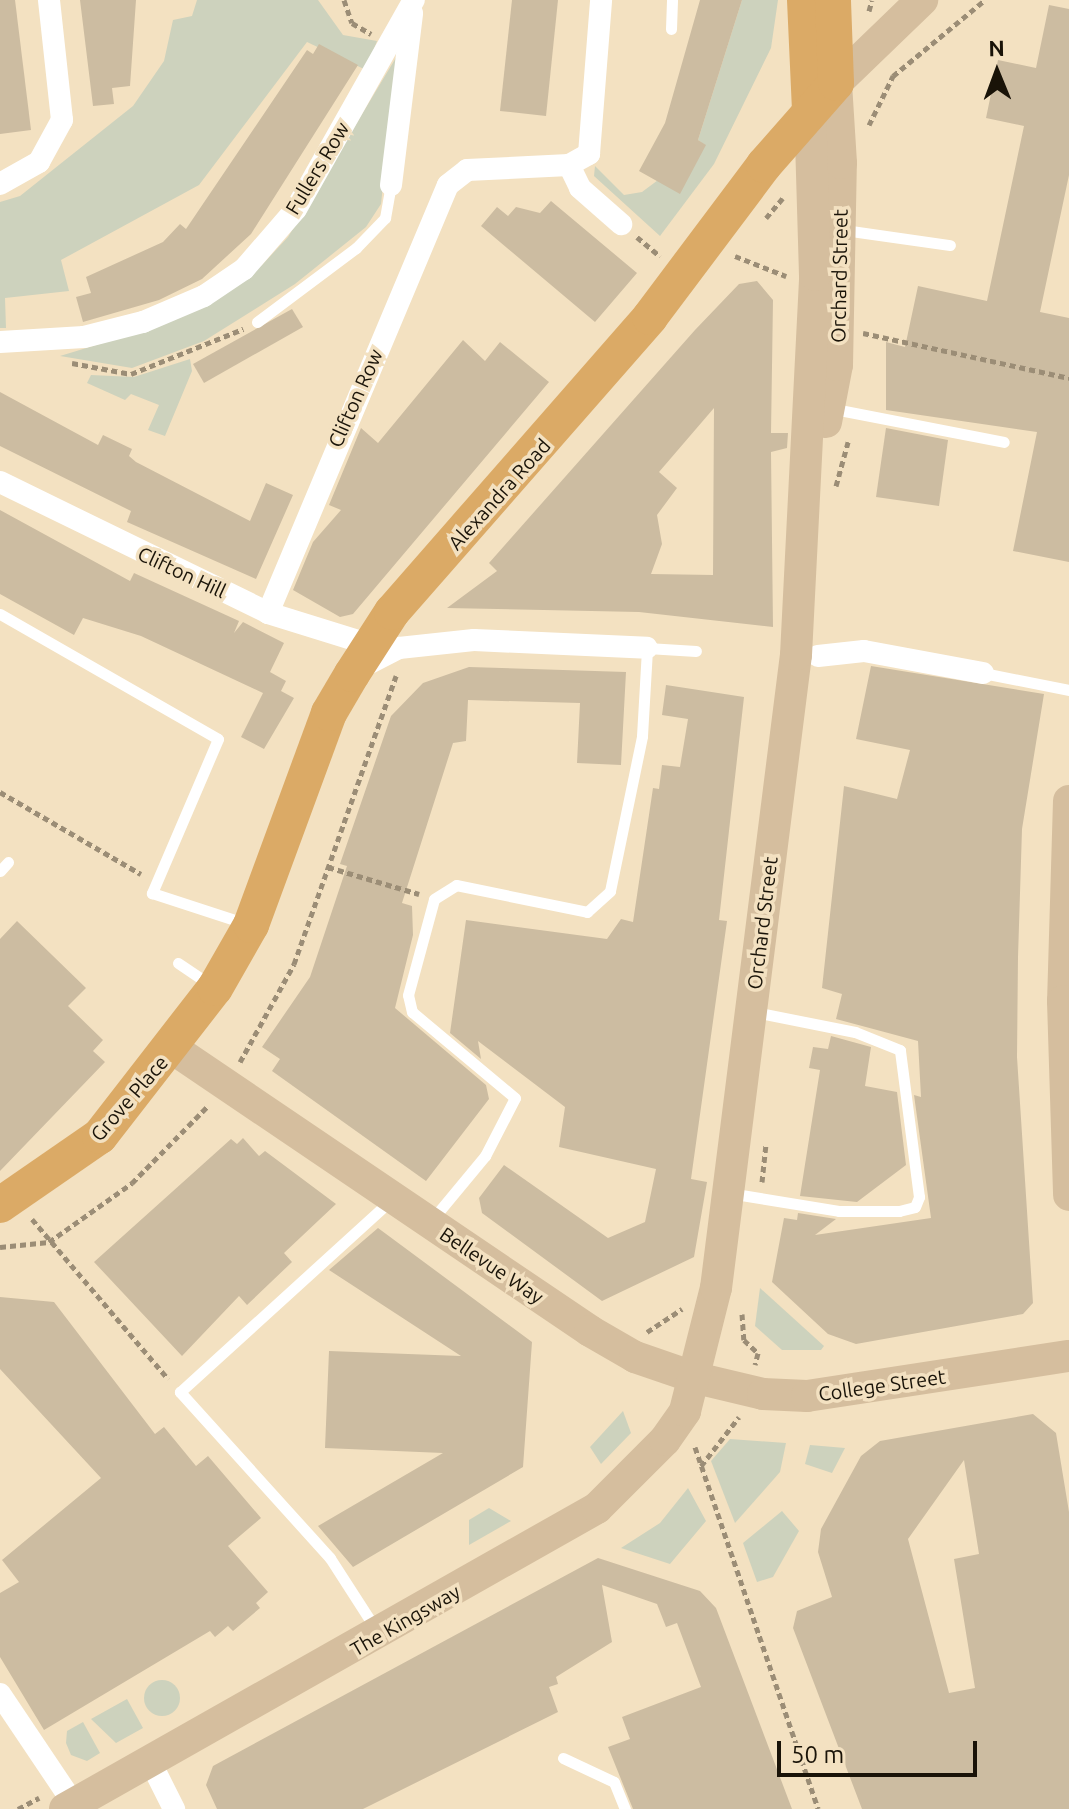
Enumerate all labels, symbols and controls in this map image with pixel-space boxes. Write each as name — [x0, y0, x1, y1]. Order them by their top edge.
north arrow — [957, 32, 1037, 112]
text: N — [988, 35, 1005, 60]
street label: Fullers Row — [280, 117, 354, 219]
street label: Orchard Street — [826, 209, 852, 343]
street label: Clifton Row — [323, 345, 387, 451]
street label: Alexandra Road — [443, 433, 555, 555]
street label: Clifton Hill — [134, 541, 230, 603]
street label: Orchard Street — [742, 855, 782, 991]
street label: Grove Place — [85, 1050, 173, 1146]
street label: Bellevue Way — [436, 1221, 548, 1309]
street label: College Street — [817, 1364, 947, 1406]
street label: The Kingsway — [346, 1579, 464, 1661]
scale bar — [781, 1725, 981, 1775]
text: 50 m — [791, 1741, 844, 1768]

